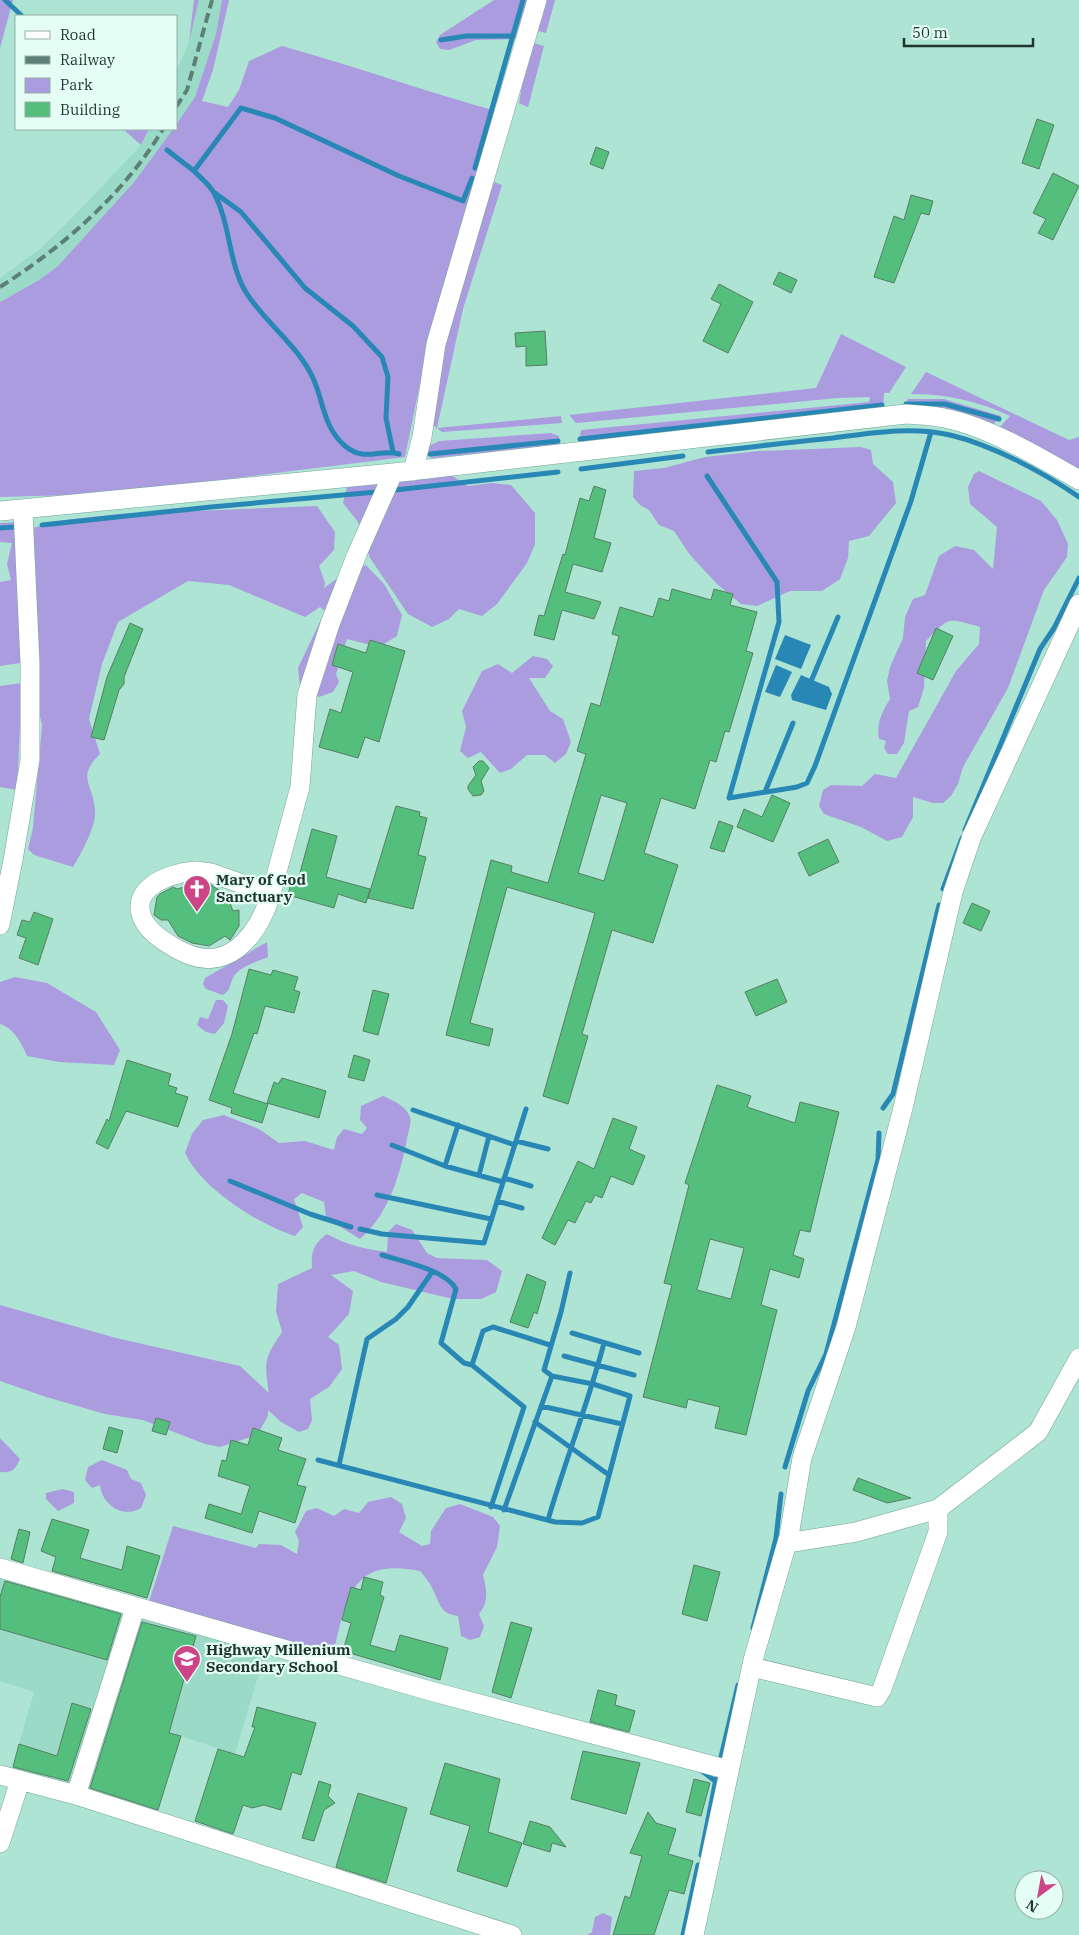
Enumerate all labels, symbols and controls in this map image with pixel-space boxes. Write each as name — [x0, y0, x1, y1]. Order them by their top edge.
legend — [15, 15, 178, 130]
scale bar — [904, 15, 1033, 47]
text: 50 m — [912, 23, 948, 42]
text: Road — [60, 25, 96, 44]
text: Railway — [60, 50, 115, 69]
text: Park — [60, 75, 93, 94]
text: Building — [60, 100, 120, 119]
place label: Mary of God Sanctuary — [216, 870, 306, 906]
church icon: Mary of God Sanctuary — [182, 874, 212, 913]
place label: Highway Millenium Secondary School — [206, 1640, 351, 1676]
school or university icon: Highway Millenium Secondary School — [172, 1644, 202, 1683]
north arrow — [1014, 1870, 1064, 1920]
text: N — [1023, 1895, 1042, 1917]

